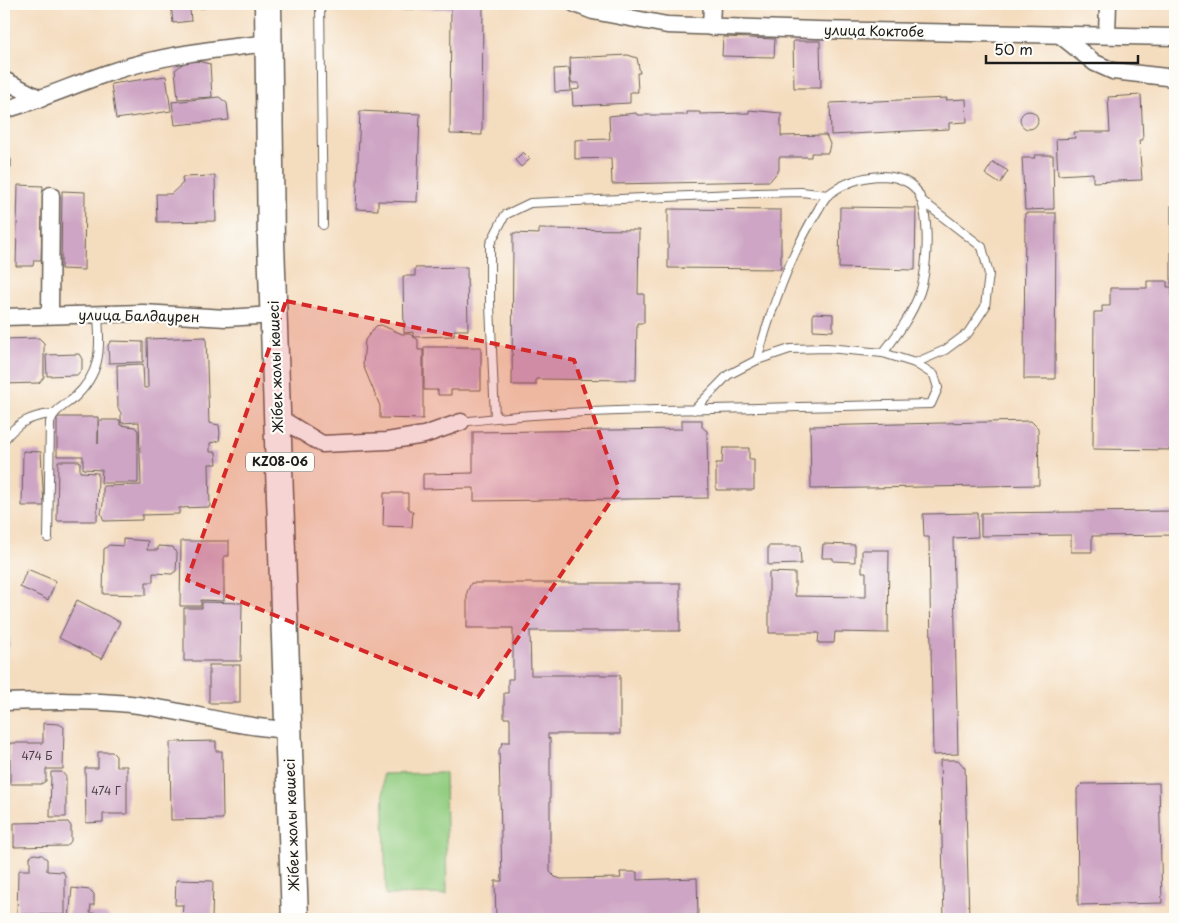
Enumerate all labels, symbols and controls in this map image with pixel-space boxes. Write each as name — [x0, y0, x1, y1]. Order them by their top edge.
street label: улица Коктобе — [824, 19, 925, 42]
scale bar — [986, 32, 1139, 64]
text: 50 m — [994, 37, 1033, 60]
street label: Жібек жолы көшесі — [263, 300, 288, 434]
street label: улица Балдаурен — [78, 304, 200, 327]
road number: KZ08-06 — [246, 452, 314, 472]
house number: 474 Б — [22, 747, 52, 764]
street label: Жібек жолы көшесі — [279, 758, 304, 892]
house number: 474 Г — [91, 782, 121, 799]

